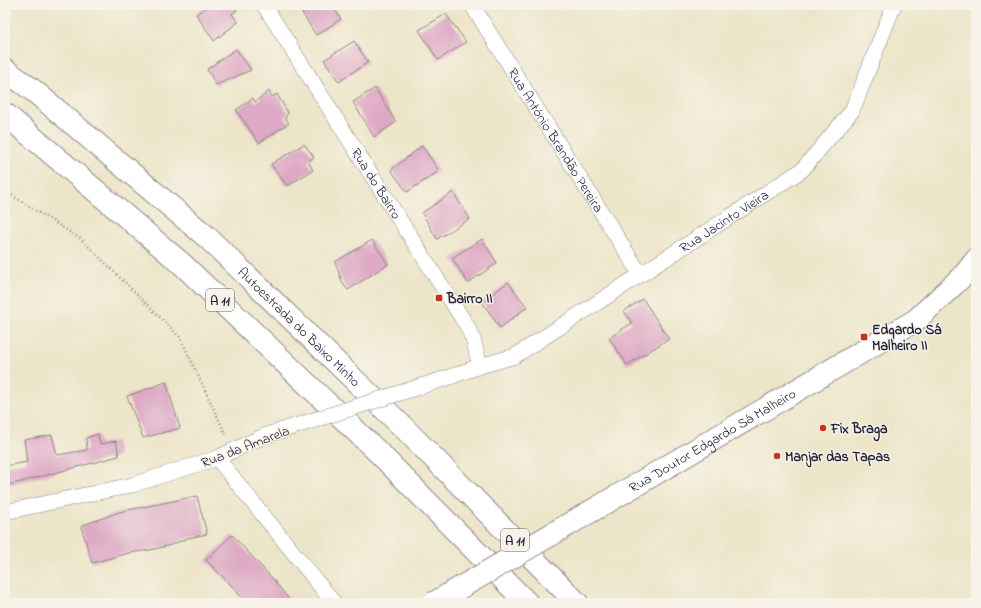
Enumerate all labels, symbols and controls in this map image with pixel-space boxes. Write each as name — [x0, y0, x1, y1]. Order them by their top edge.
street label: Rua António Brandão Pereira — [502, 64, 608, 217]
street label: Rua do Bairro — [345, 144, 406, 224]
street label: Rua Jacinto Vieira — [676, 185, 773, 259]
street label: Autoestrada do Baixo Minho — [232, 263, 365, 392]
road number: A 11 — [206, 289, 234, 311]
place label: Bairro II — [446, 289, 493, 310]
marker: Bairro II — [434, 293, 444, 303]
place label: Edgardo Sá Malheiro II — [872, 320, 942, 357]
marker: Edgardo Sá Malheiro II — [859, 332, 869, 342]
street label: Rua Doutor Edgardo Sá Malheiro — [625, 384, 800, 499]
place label: Fix Braga — [830, 419, 888, 442]
street label: Rua da Amarela — [198, 421, 293, 474]
marker: Fix Braga — [818, 423, 828, 433]
place label: Manjar das Tapas — [785, 447, 890, 468]
marker: Manjar das Tapas — [772, 451, 782, 461]
road number: A 11 — [501, 529, 529, 551]

